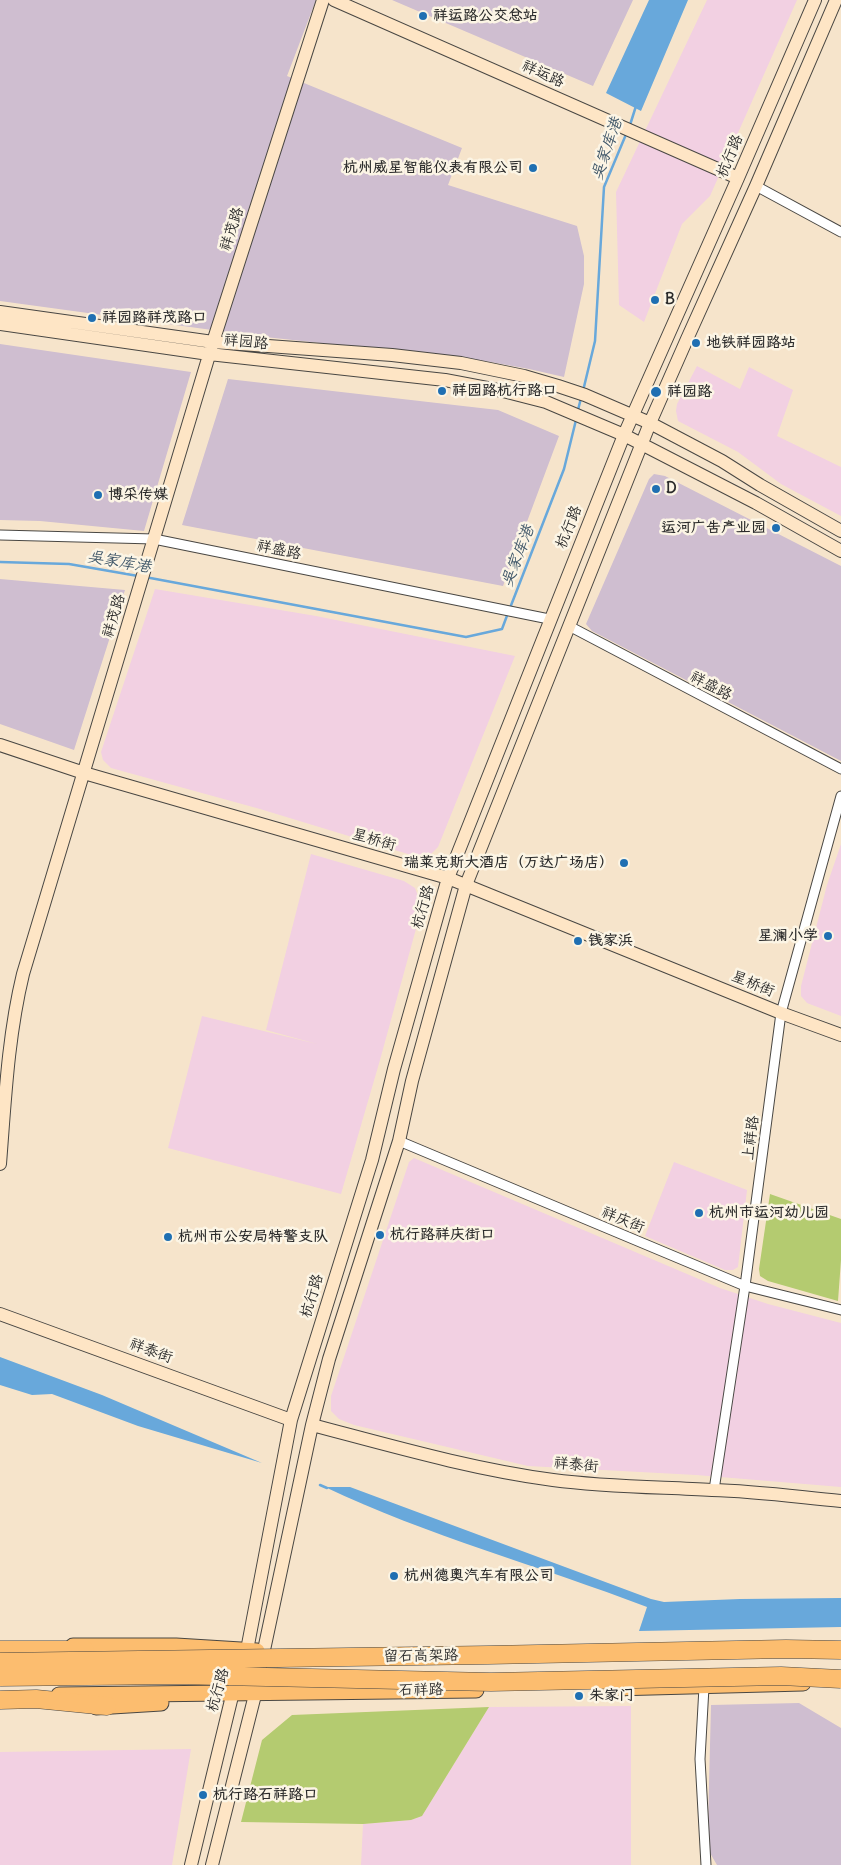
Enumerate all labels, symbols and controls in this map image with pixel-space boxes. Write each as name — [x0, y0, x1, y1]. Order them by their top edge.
place label: 祥运路公交总站 — [433, 7, 538, 25]
marker: 祥运路公交总站 — [417, 10, 429, 22]
street label: 祥运路 — [519, 57, 567, 91]
water label: 吴家库港 — [588, 116, 626, 182]
street label: 杭行路 — [713, 132, 747, 180]
place label: 杭州威星智能仪表有限公司 — [343, 159, 523, 177]
marker: 杭州威星智能仪表有限公司 — [527, 162, 539, 174]
street label: 祥茂路 — [216, 205, 248, 253]
place label: B — [665, 291, 675, 309]
marker: B — [649, 294, 661, 306]
place label: 祥园路祥茂路口 — [102, 309, 207, 327]
marker: 祥园路祥茂路口 — [86, 312, 98, 324]
street label: 祥园路 — [223, 331, 269, 353]
place label: 地铁祥园路站 — [706, 334, 796, 352]
marker: 地铁祥园路站 — [690, 337, 702, 349]
place label: 祥园路杭行路口 — [452, 382, 557, 400]
place label: 祥园路 — [667, 383, 712, 401]
marker: 祥园路杭行路口 — [436, 385, 448, 397]
marker: 祥园路 — [649, 385, 663, 399]
place label: D — [666, 480, 677, 498]
marker: D — [650, 483, 662, 495]
place label: 博采传媒 — [108, 486, 168, 504]
marker: 博采传媒 — [92, 489, 104, 501]
street label: 杭行路 — [552, 503, 586, 551]
place label: 运河广告产业园 — [661, 519, 766, 537]
marker: 运河广告产业园 — [770, 522, 782, 534]
water label: 吴家库港 — [498, 523, 538, 589]
street label: 祥盛路 — [255, 537, 303, 563]
water label: 吴家库港 — [86, 547, 152, 577]
street label: 祥茂路 — [99, 592, 129, 640]
street label: 祥盛路 — [687, 667, 735, 705]
street label: 星桥街 — [350, 825, 398, 855]
place label: 瑞莱克斯大酒店（万达广场店） — [404, 854, 614, 872]
marker: 瑞莱克斯大酒店（万达广场店） — [618, 857, 630, 869]
street label: 杭行路 — [408, 883, 438, 931]
place label: 星澜小学 — [758, 927, 818, 945]
marker: 星澜小学 — [822, 930, 834, 942]
place label: 钱家浜 — [588, 932, 633, 950]
marker: 钱家浜 — [572, 935, 584, 947]
street label: 星桥街 — [729, 967, 777, 1001]
street label: 上祥路 — [739, 1115, 763, 1161]
street label: 祥庆街 — [599, 1203, 647, 1237]
place label: 杭州市运河幼儿园 — [709, 1204, 829, 1222]
marker: 杭州市运河幼儿园 — [693, 1207, 705, 1219]
place label: 杭行路祥庆街口 — [390, 1226, 495, 1244]
place label: 杭州市公安局特警支队 — [178, 1228, 328, 1246]
marker: 杭行路祥庆街口 — [374, 1229, 386, 1241]
marker: 杭州市公安局特警支队 — [162, 1231, 174, 1243]
street label: 杭行路 — [297, 1272, 327, 1320]
street label: 祥泰街 — [127, 1335, 175, 1367]
street label: 祥泰街 — [553, 1454, 599, 1476]
place label: 杭州德奥汽车有限公司 — [404, 1567, 554, 1585]
marker: 杭州德奥汽车有限公司 — [388, 1570, 400, 1582]
street label: 留石高架路 — [383, 1646, 459, 1666]
street label: 杭行路 — [203, 1666, 233, 1714]
street label: 石祥路 — [398, 1681, 444, 1699]
place label: 朱家门 — [589, 1687, 634, 1705]
marker: 朱家门 — [573, 1690, 585, 1702]
place label: 杭行路石祥路口 — [213, 1786, 318, 1804]
marker: 杭行路石祥路口 — [197, 1789, 209, 1801]

